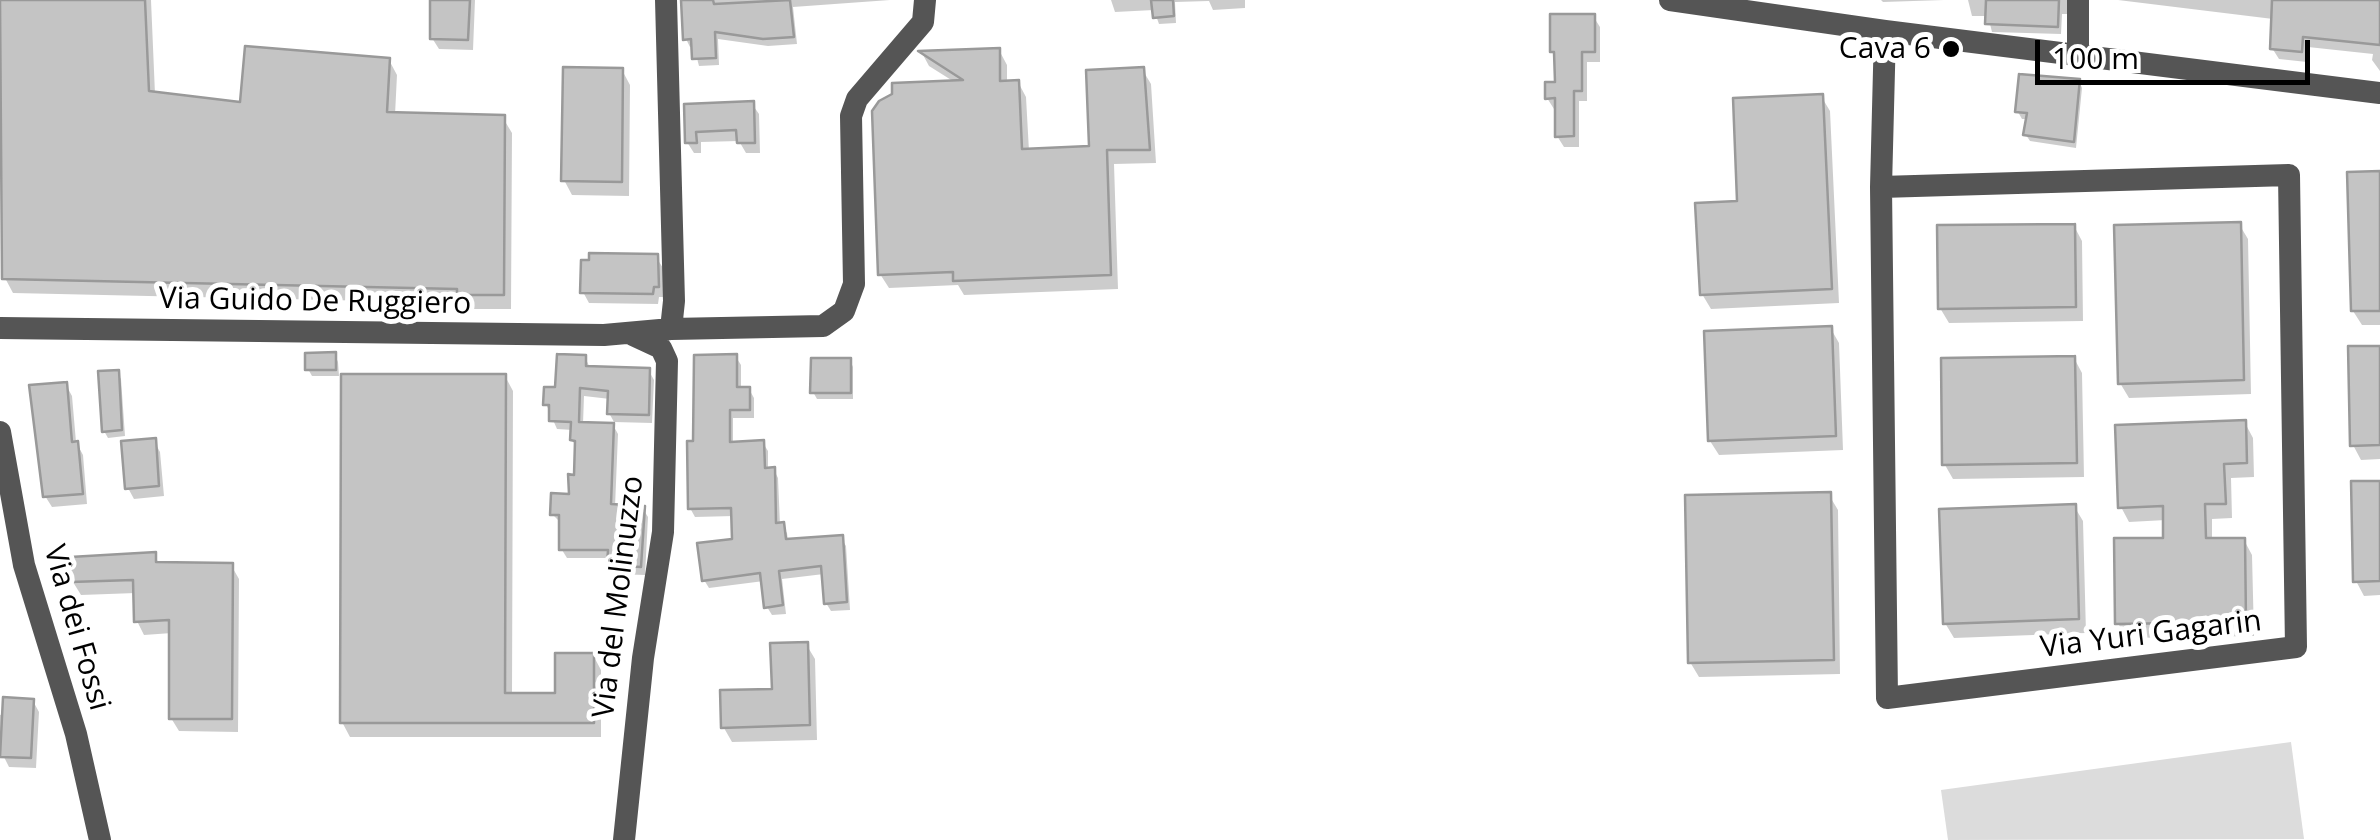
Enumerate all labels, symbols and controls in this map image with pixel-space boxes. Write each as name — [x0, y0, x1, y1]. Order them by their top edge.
scale bar — [2040, 20, 2315, 82]
place label: Cava 6 — [1839, 31, 1931, 67]
text: 100 m — [2052, 37, 2139, 78]
marker: Cava 6 — [1940, 38, 1962, 60]
street label: Via Guido De Ruggiero — [158, 281, 472, 323]
street label: Via del Molinuzzo — [586, 474, 652, 720]
street label: Via dei Fossi — [35, 541, 117, 715]
street label: Via Yuri Gagarin — [2038, 604, 2264, 666]

